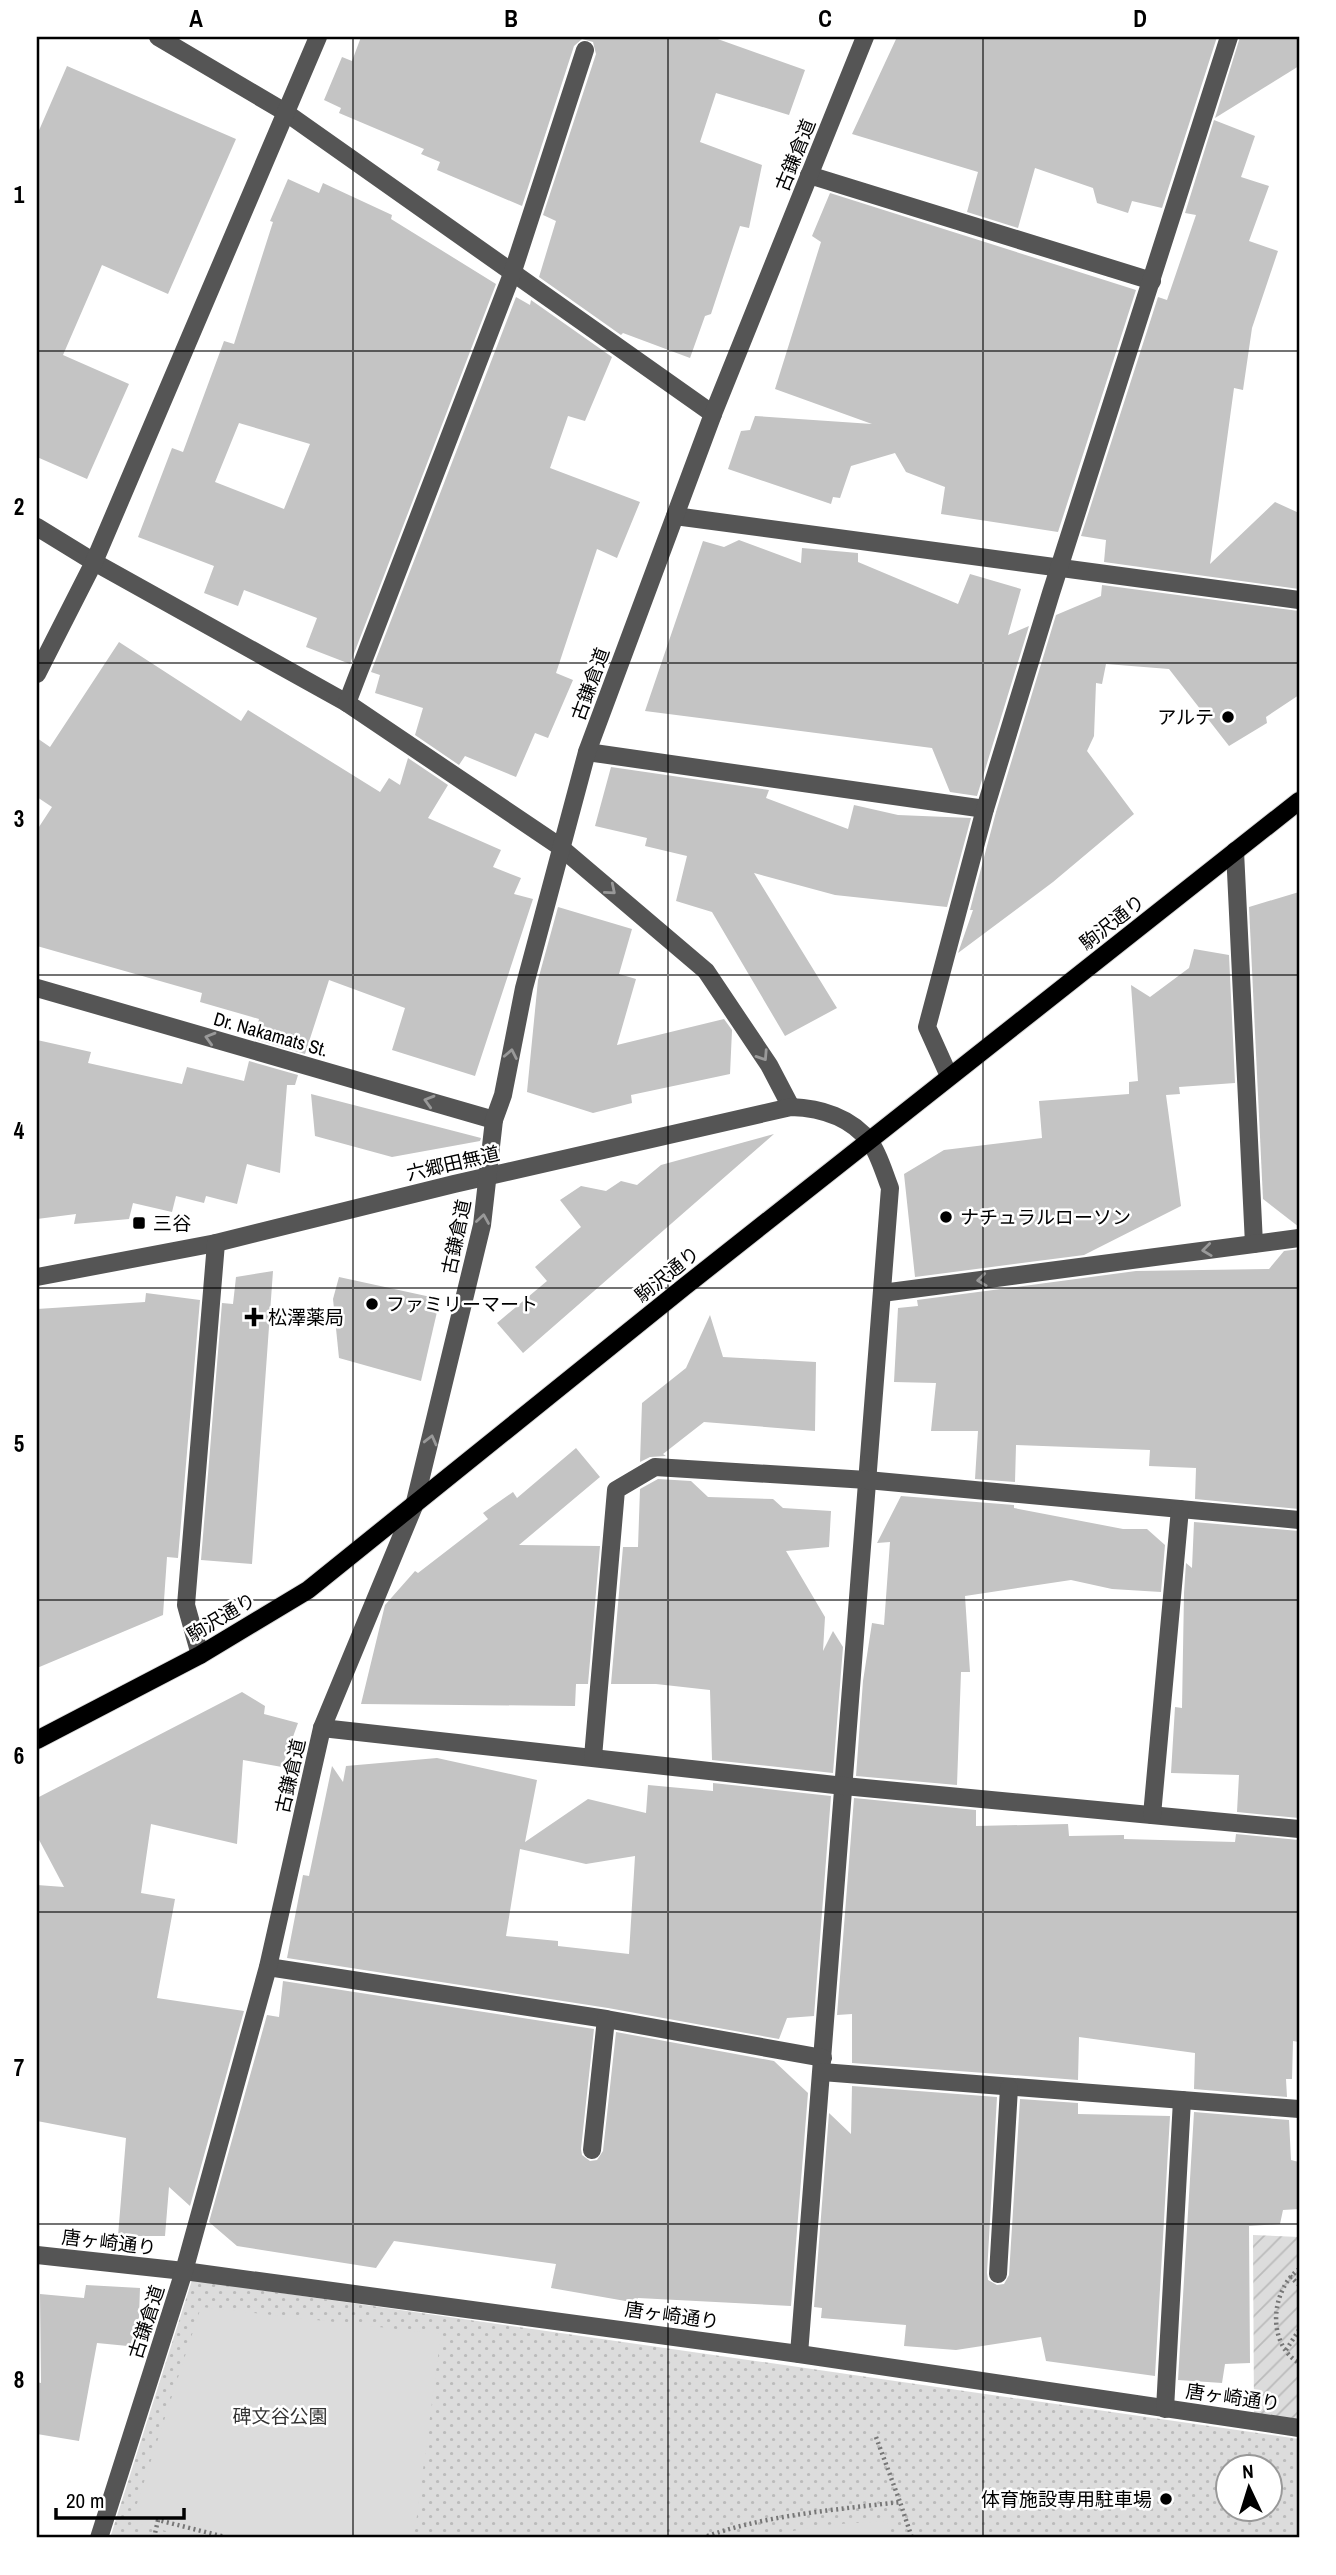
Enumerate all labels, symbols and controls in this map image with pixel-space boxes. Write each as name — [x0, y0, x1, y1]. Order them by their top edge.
text: A — [189, 3, 203, 34]
text: B — [504, 3, 518, 34]
text: C — [818, 3, 832, 34]
text: D — [1133, 3, 1147, 34]
street label: 古鎌倉道 — [769, 115, 821, 195]
text: 1 — [14, 179, 25, 210]
text: 2 — [14, 491, 24, 522]
street label: 古鎌倉道 — [565, 644, 615, 724]
place label: アルテ — [1157, 704, 1214, 730]
marker: アルテ — [1220, 709, 1236, 725]
text: 3 — [14, 803, 24, 834]
one-way arrow — [603, 882, 616, 894]
street label: 駒沢通り — [1074, 888, 1150, 956]
street label: Dr. Nakamats St. — [211, 1005, 331, 1063]
one-way arrow — [204, 1031, 216, 1046]
one-way arrow — [503, 1048, 518, 1060]
one-way arrow — [755, 1049, 768, 1062]
one-way arrow — [423, 1095, 435, 1110]
text: 4 — [14, 1115, 25, 1146]
street label: 六郷田無道 — [404, 1140, 502, 1186]
street label: 古鎌倉道 — [435, 1197, 477, 1277]
place label: ナチュラルローソン — [960, 1204, 1131, 1230]
marker: ナチュラルローソン — [938, 1209, 954, 1225]
place label: 三谷 — [153, 1210, 191, 1236]
one-way arrow — [475, 1213, 490, 1225]
marker: 三谷 — [131, 1215, 147, 1231]
street label: 駒沢通り — [629, 1240, 705, 1308]
one-way arrow — [1201, 1243, 1213, 1258]
one-way arrow — [976, 1272, 988, 1287]
place label: ファミリーマート — [386, 1291, 538, 1317]
marker: ファミリーマート — [364, 1296, 380, 1312]
place label: 松澤薬局 — [268, 1304, 344, 1330]
marker: 松澤薬局 — [246, 1309, 262, 1325]
text: 5 — [14, 1428, 24, 1459]
one-way arrow — [423, 1435, 437, 1447]
street label: 駒沢通り — [182, 1586, 260, 1648]
street label: 古鎌倉道 — [269, 1736, 311, 1816]
text: 6 — [14, 1740, 24, 1771]
text: 7 — [14, 2052, 24, 2083]
street label: 唐ヶ崎通り — [60, 2223, 158, 2261]
street label: 古鎌倉道 — [122, 2282, 170, 2362]
street label: 唐ヶ崎通り — [623, 2296, 721, 2334]
text: 8 — [14, 2364, 24, 2395]
street label: 唐ヶ崎通り — [1184, 2378, 1282, 2416]
park label: 碑文谷公園 — [232, 2403, 328, 2429]
north arrow — [1214, 2452, 1284, 2522]
text: N — [1241, 2458, 1254, 2484]
scale bar — [56, 2477, 184, 2521]
text: 20 m — [66, 2486, 104, 2515]
place label: 体育施設専用駐車場 — [981, 2486, 1152, 2512]
marker: 体育施設専用駐車場 — [1158, 2491, 1174, 2507]

